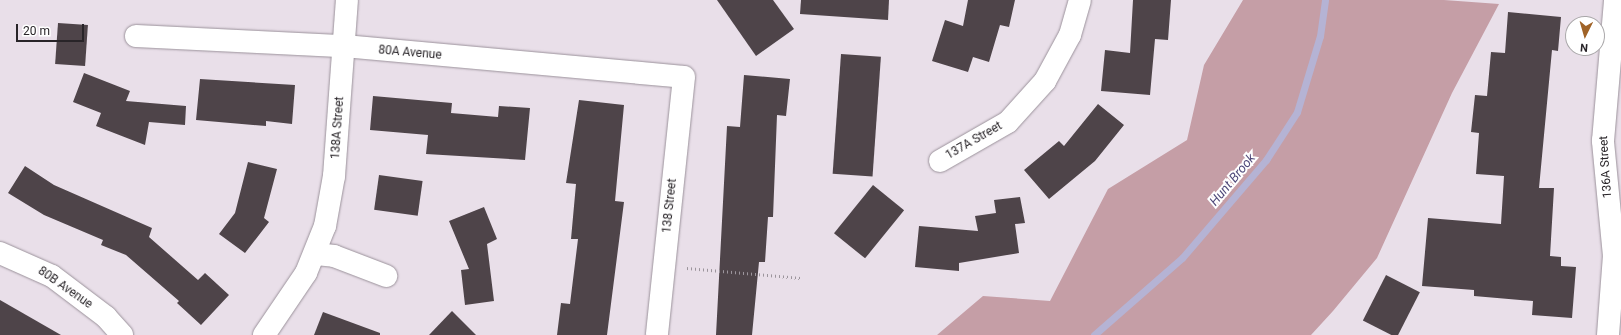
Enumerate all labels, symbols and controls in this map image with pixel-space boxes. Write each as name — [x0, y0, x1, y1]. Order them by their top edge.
scale bar — [18, 16, 86, 42]
north arrow — [1565, 16, 1605, 56]
text: 20 m — [23, 24, 50, 38]
text: N — [1580, 41, 1588, 54]
street label: 80A Avenue — [378, 43, 442, 63]
street label: 138A Street — [329, 96, 347, 160]
street label: 137A Street — [943, 119, 1005, 163]
street label: 136A Street — [1597, 135, 1615, 199]
water label: Hunt Brook — [1207, 151, 1259, 209]
street label: 138 Street — [660, 178, 680, 234]
street label: 80B Avenue — [35, 264, 95, 312]

